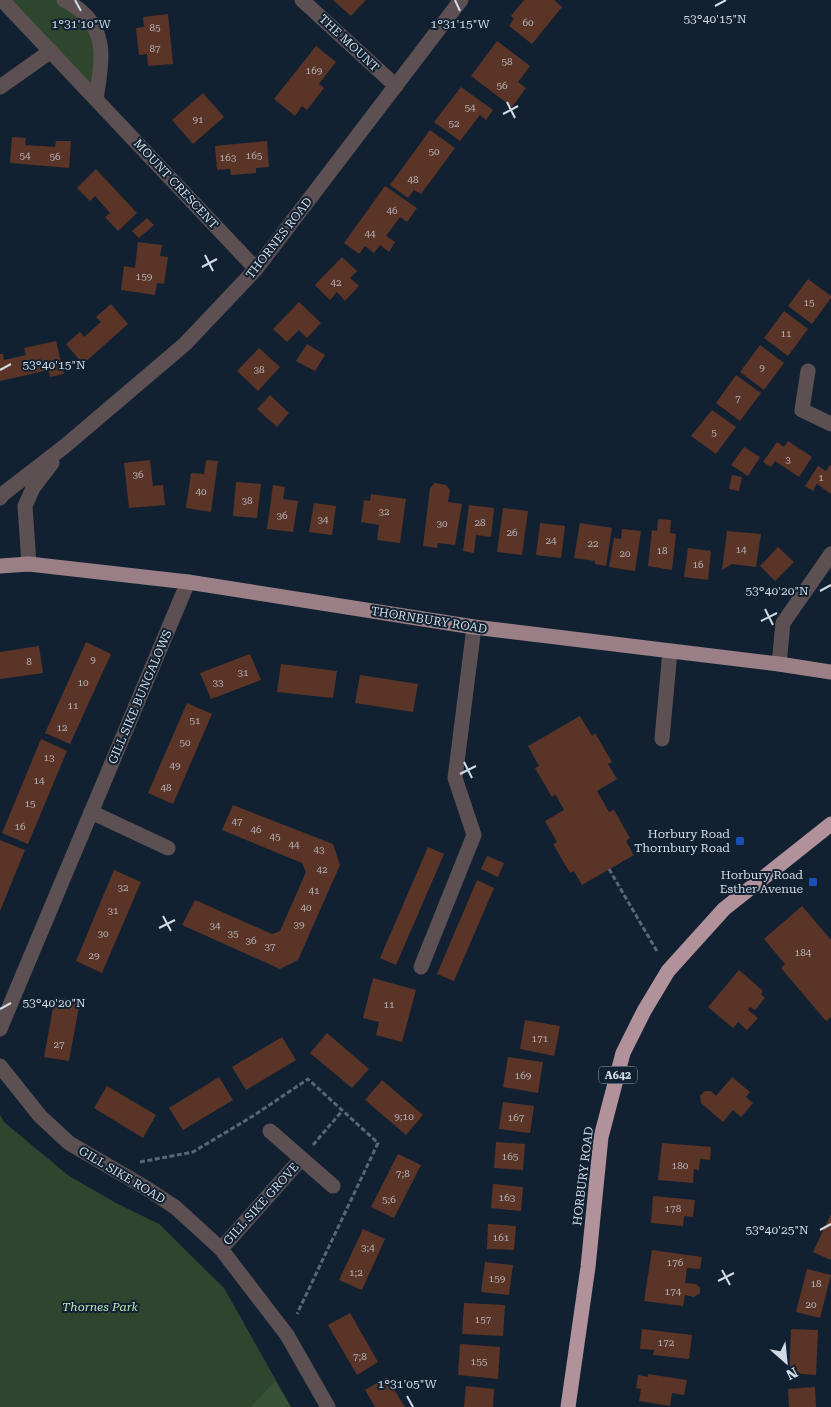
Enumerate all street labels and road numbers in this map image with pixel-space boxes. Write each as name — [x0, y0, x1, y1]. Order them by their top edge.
street label: THE MOUNT — [316, 12, 382, 74]
street label: MOUNT CRESCENT — [131, 136, 221, 232]
street label: THORNES ROAD — [243, 195, 315, 281]
street label: THORNBURY ROAD — [370, 604, 488, 636]
street label: GILL SIKE BUNGALOWS — [105, 628, 175, 766]
road number: A642 — [599, 1066, 637, 1084]
street label: HORBURY ROAD — [570, 1126, 596, 1226]
street label: GILL SIKE ROAD — [76, 1144, 168, 1206]
street label: GILL SIKE GROVE — [220, 1160, 302, 1248]

